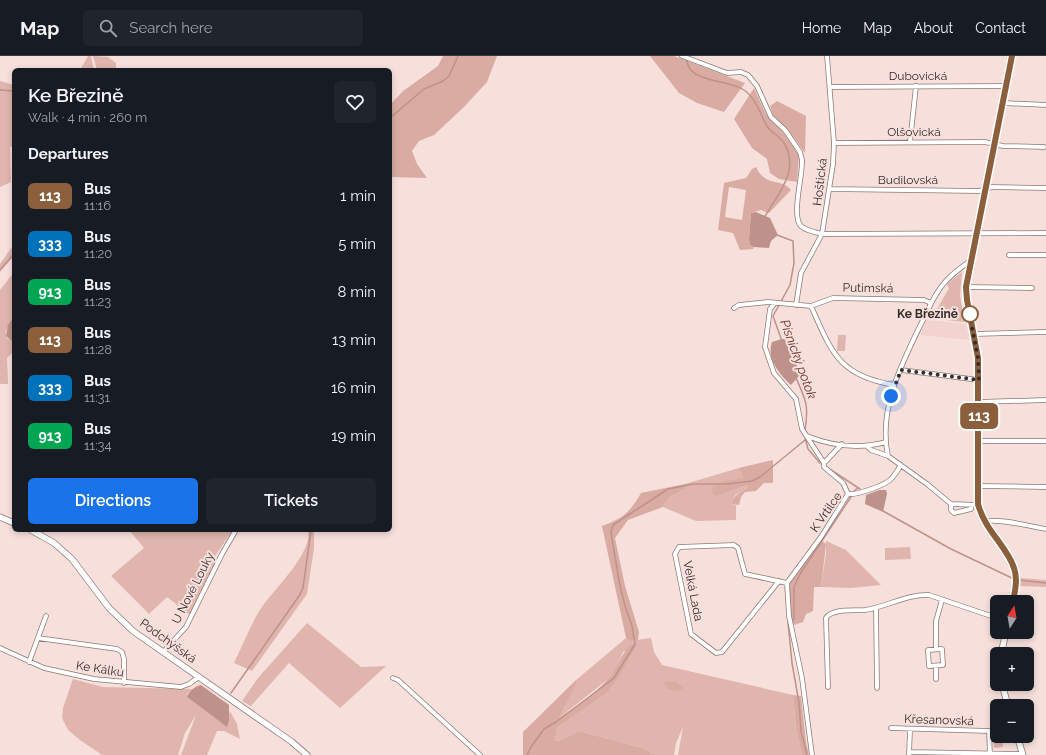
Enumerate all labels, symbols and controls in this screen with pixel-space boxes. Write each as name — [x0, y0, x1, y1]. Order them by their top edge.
search box — [83, 10, 363, 46]
text: Map — [20, 17, 59, 39]
icon: search — [97, 17, 119, 39]
text: Search here — [129, 19, 213, 37]
text: Home — [802, 20, 841, 36]
text: Map — [863, 20, 892, 36]
text: About — [914, 20, 953, 36]
text: Contact — [975, 20, 1026, 36]
street label: Dubovická — [889, 69, 947, 83]
button: heart — [334, 81, 376, 123]
text: Ke Březině — [28, 84, 123, 106]
text: Walk · 4 min · 260 m — [28, 110, 147, 125]
street label: Olšovická — [887, 125, 941, 139]
text: Departures — [28, 145, 109, 163]
street label: Hoštická — [810, 157, 830, 207]
street label: Budilovská — [878, 173, 938, 187]
text: Bus — [84, 180, 111, 198]
text: 1 min — [340, 187, 376, 205]
text: 113 — [39, 188, 61, 204]
text: 11:16 — [84, 198, 111, 213]
text: Bus — [84, 228, 111, 246]
text: 5 min — [338, 235, 376, 253]
text: 333 — [38, 236, 62, 252]
text: 11:20 — [84, 246, 112, 261]
text: Bus — [84, 276, 111, 294]
street label: Putimská — [842, 281, 894, 295]
text: 8 min — [337, 283, 376, 301]
text: 913 — [39, 284, 61, 300]
text: 11:23 — [84, 294, 111, 309]
marker: Ke Březině — [961, 305, 979, 323]
place label: Ke Březině — [897, 307, 958, 321]
water label: Písnický potok — [777, 318, 820, 401]
text: Bus — [84, 324, 111, 342]
text: 13 min — [332, 331, 376, 349]
text: 113 — [39, 332, 61, 348]
text: 11:28 — [84, 342, 112, 357]
text: Bus — [84, 372, 111, 390]
text: 16 min — [331, 379, 376, 397]
text: 333 — [38, 380, 62, 396]
your location — [881, 386, 901, 406]
text: 11:31 — [84, 390, 110, 405]
line badge: 113 — [956, 403, 1002, 429]
text: 113 — [968, 408, 990, 424]
text: Bus — [84, 420, 111, 438]
text: 19 min — [331, 427, 376, 445]
text: 913 — [39, 428, 61, 444]
text: 11:34 — [84, 438, 112, 453]
button: Directions — [28, 478, 198, 524]
button: Tickets — [206, 478, 376, 524]
street label: K Vrtilce — [807, 489, 845, 535]
street label: U Nové Louky — [169, 549, 217, 626]
street label: Velká Lada — [680, 560, 706, 622]
north arrow — [990, 595, 1034, 639]
map controls — [990, 595, 1034, 743]
street label: Podchýšská — [137, 616, 199, 666]
button: + — [990, 647, 1034, 691]
street label: Ke Kálku — [75, 658, 125, 680]
button: − — [990, 699, 1034, 743]
street label: Křesanovská — [904, 712, 974, 728]

